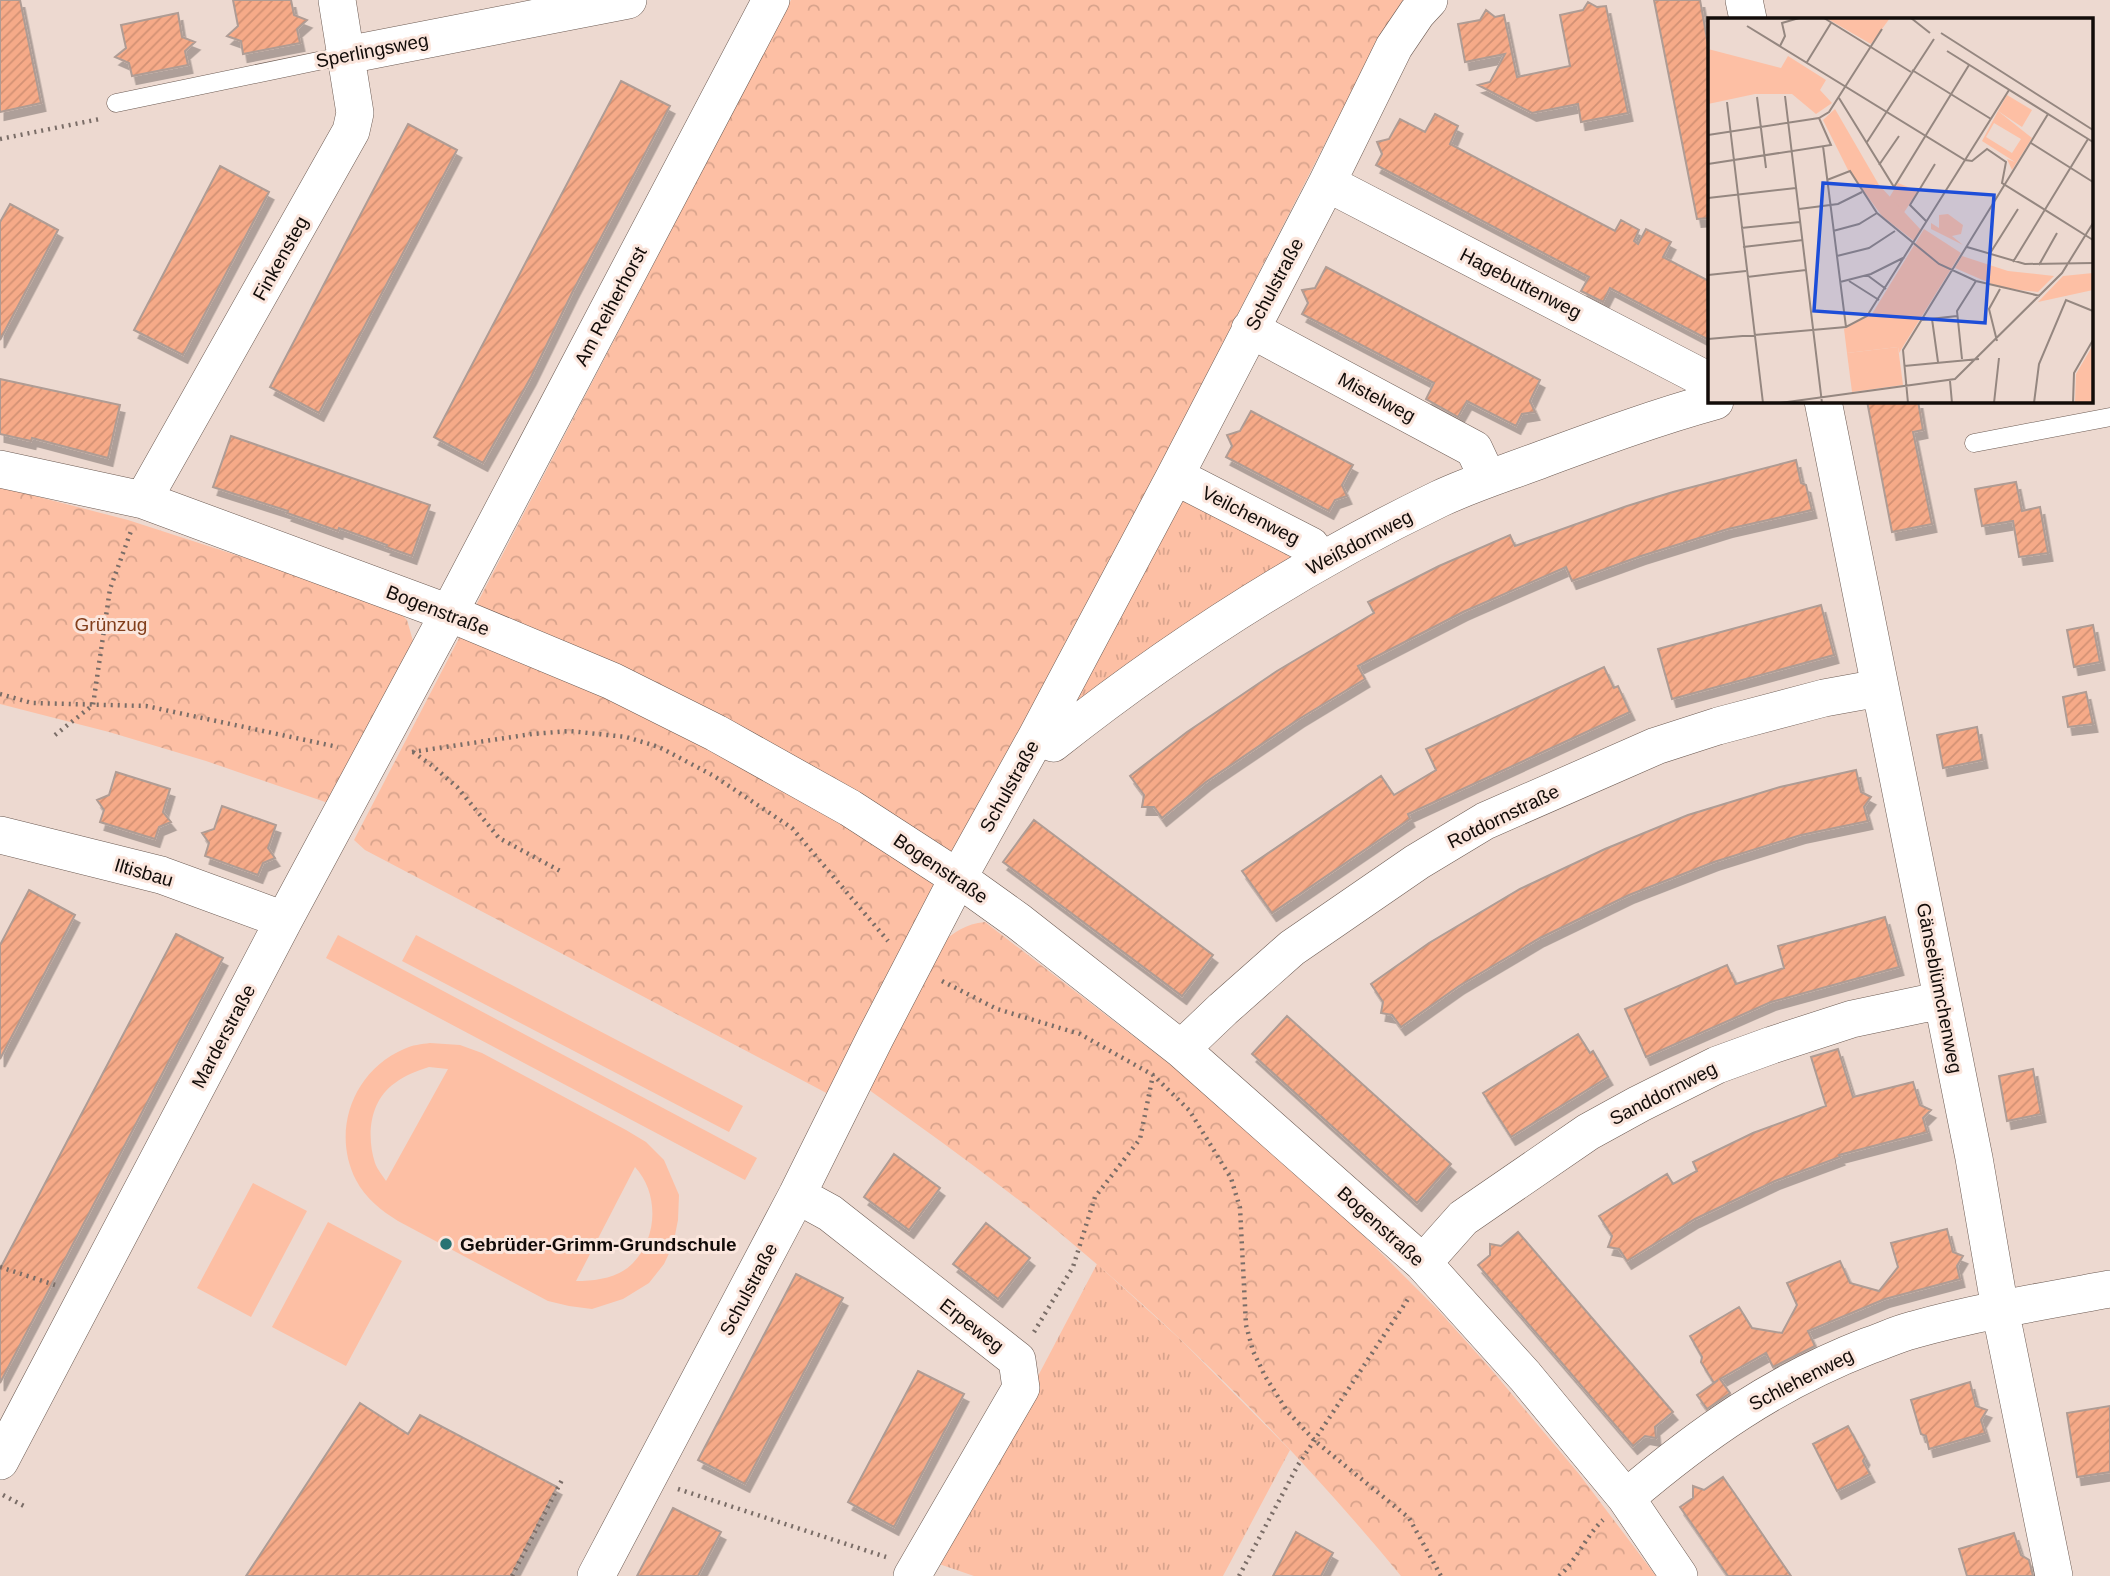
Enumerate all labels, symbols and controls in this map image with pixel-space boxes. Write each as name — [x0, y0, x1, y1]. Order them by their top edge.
inset map — [1708, 18, 2092, 402]
street label: Sperlingsweg — [314, 29, 430, 72]
street label: Finkensteg — [249, 213, 312, 304]
street label: Schulstraße — [1241, 235, 1308, 334]
street label: Am Reiherhorst — [570, 242, 651, 369]
street label: Hagebuttenweg — [1457, 244, 1585, 323]
street label: Mistelweg — [1335, 368, 1419, 427]
street label: Veilchenweg — [1198, 482, 1303, 549]
street label: Weißdornweg — [1303, 506, 1416, 579]
street label: Bogenstraße — [383, 581, 492, 640]
park label: Grünzug — [75, 614, 147, 635]
street label: Schulstraße — [976, 737, 1043, 836]
street label: Rotdornstraße — [1444, 780, 1562, 853]
street label: Bogenstraße — [890, 829, 992, 908]
street label: Iltisbau — [112, 854, 176, 891]
street label: Gänseblümchenweg — [1913, 901, 1966, 1075]
street label: Marderstraße — [187, 981, 259, 1092]
street label: Sanddornweg — [1606, 1057, 1720, 1129]
street label: Bogenstraße — [1333, 1182, 1428, 1271]
place label: Gebrüder-Grimm-Grundschule — [460, 1234, 737, 1255]
marker: Gebrüder-Grimm-Grundschule — [438, 1236, 454, 1252]
street label: Schulstraße — [715, 1240, 782, 1339]
street label: Erpeweg — [936, 1294, 1008, 1357]
street label: Schlehenweg — [1746, 1344, 1857, 1415]

